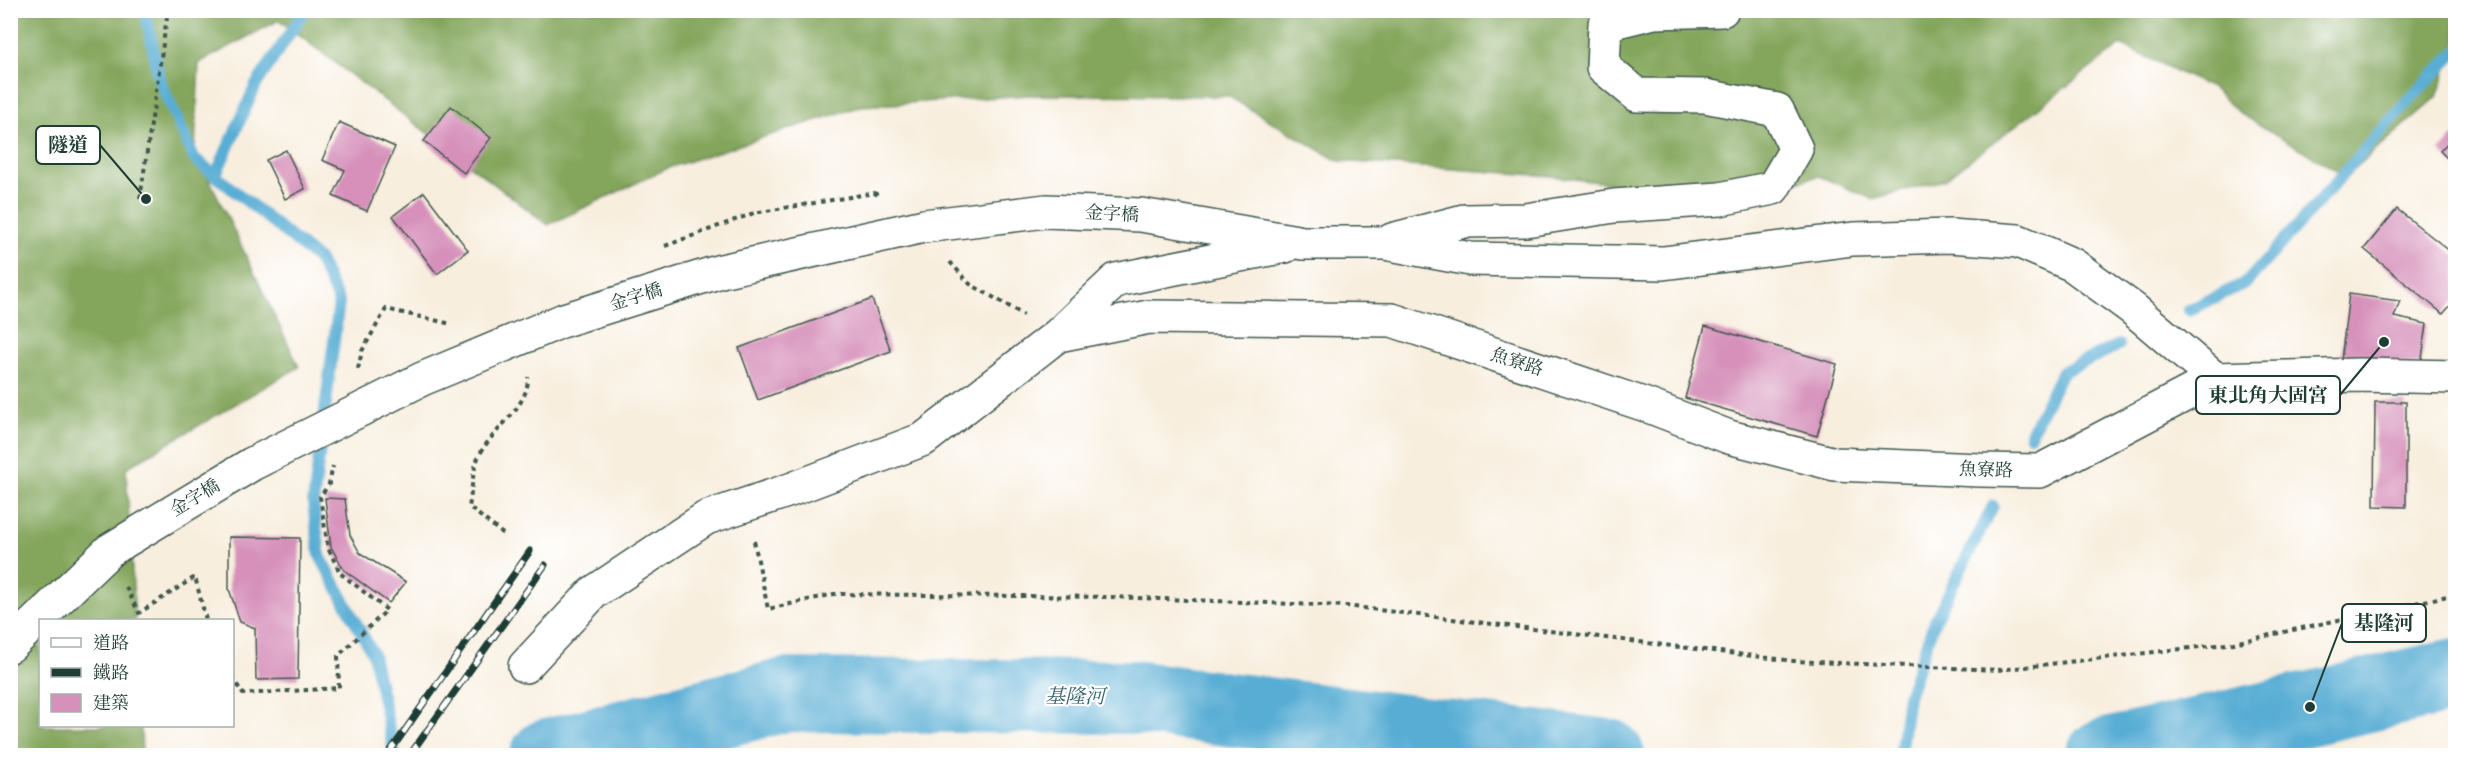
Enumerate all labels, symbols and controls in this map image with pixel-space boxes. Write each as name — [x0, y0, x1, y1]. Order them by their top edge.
callout: 隧道 — [36, 126, 100, 164]
text: 隧道 — [48, 134, 88, 157]
street label: 金字橋 — [1084, 202, 1140, 226]
street label: 金字橋 — [607, 279, 665, 315]
street label: 魚寮路 — [1488, 344, 1546, 380]
callout: 東北角大固宮 — [2196, 376, 2340, 414]
text: 東北角大固宮 — [2208, 384, 2328, 407]
street label: 魚寮路 — [1959, 459, 2013, 481]
street label: 金字橋 — [166, 475, 224, 521]
callout: 基隆河 — [2342, 604, 2426, 642]
text: 基隆河 — [2354, 612, 2414, 635]
legend — [39, 619, 234, 727]
text: 道路 — [93, 633, 129, 654]
text: 鐵路 — [93, 663, 129, 684]
water label: 基隆河 — [1045, 685, 1108, 708]
text: 建築 — [93, 693, 129, 714]

